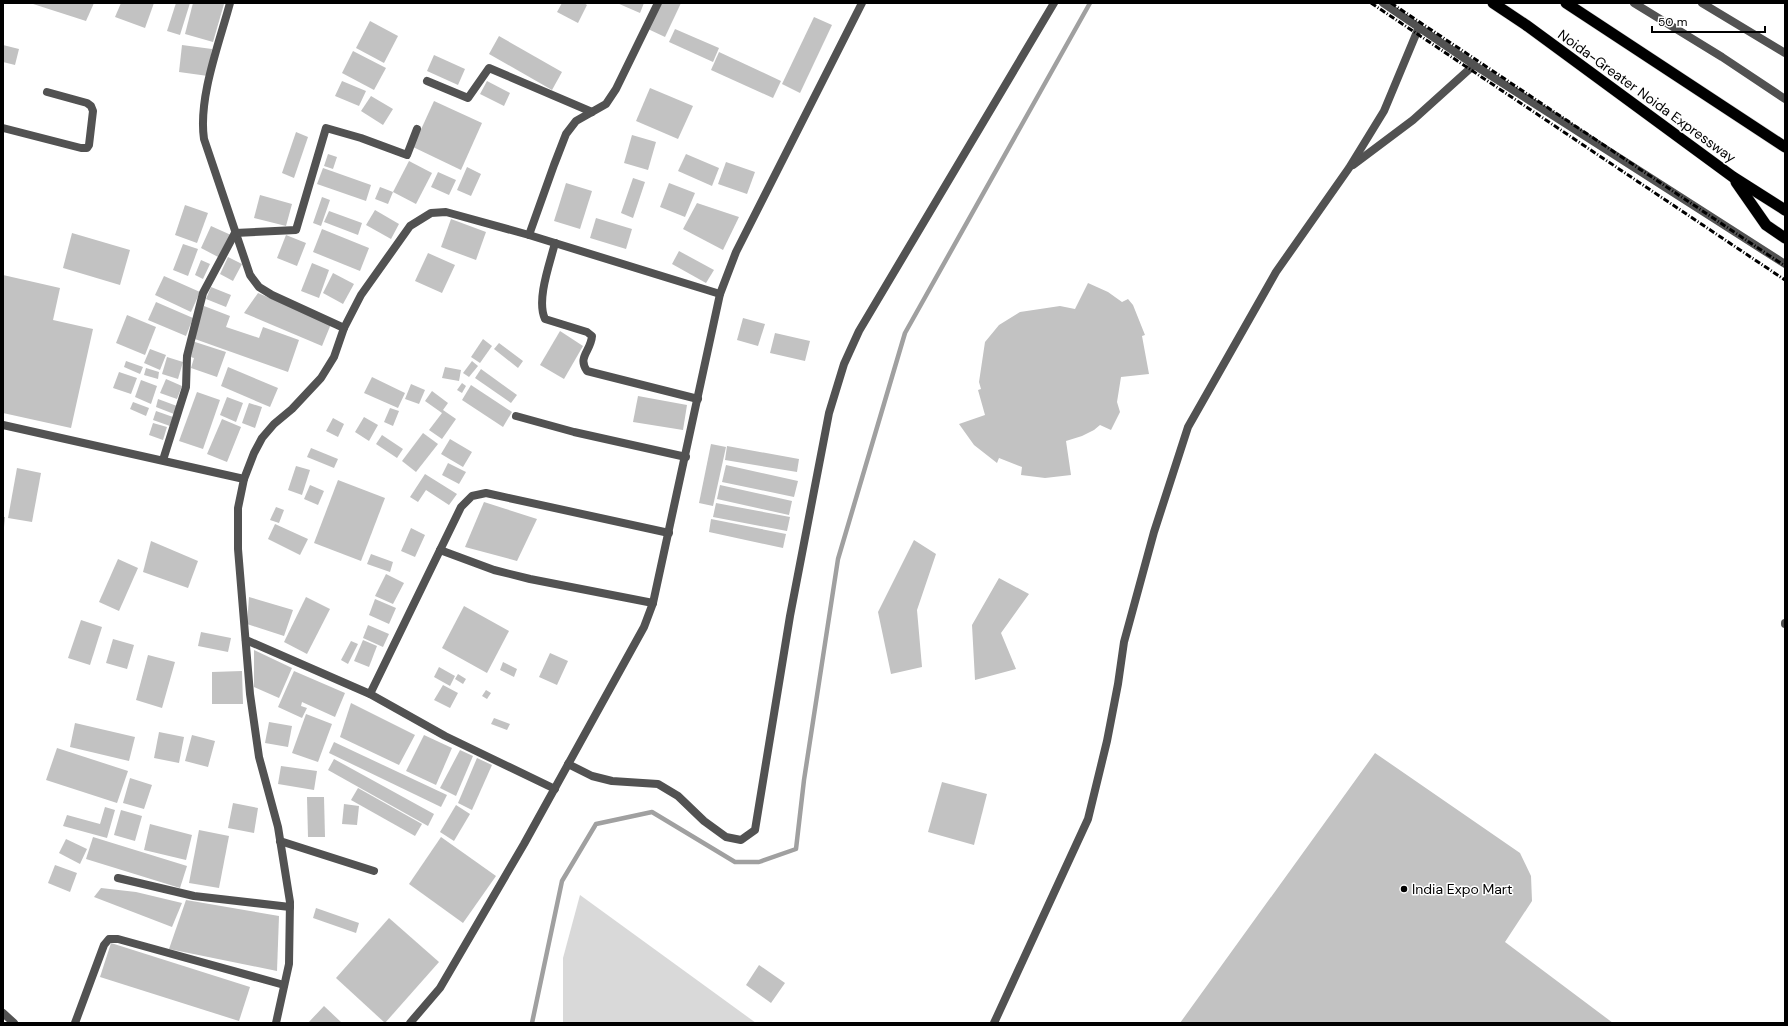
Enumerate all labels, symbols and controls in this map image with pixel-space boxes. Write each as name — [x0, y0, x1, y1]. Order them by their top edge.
scale bar — [1652, 8, 1765, 34]
text: 50 m — [1658, 14, 1687, 30]
street label: Noida-Greater Noida Expressway — [1554, 25, 1740, 167]
place label: India Expo Mart — [1412, 880, 1513, 898]
marker: India Expo Mart — [1399, 884, 1409, 894]

